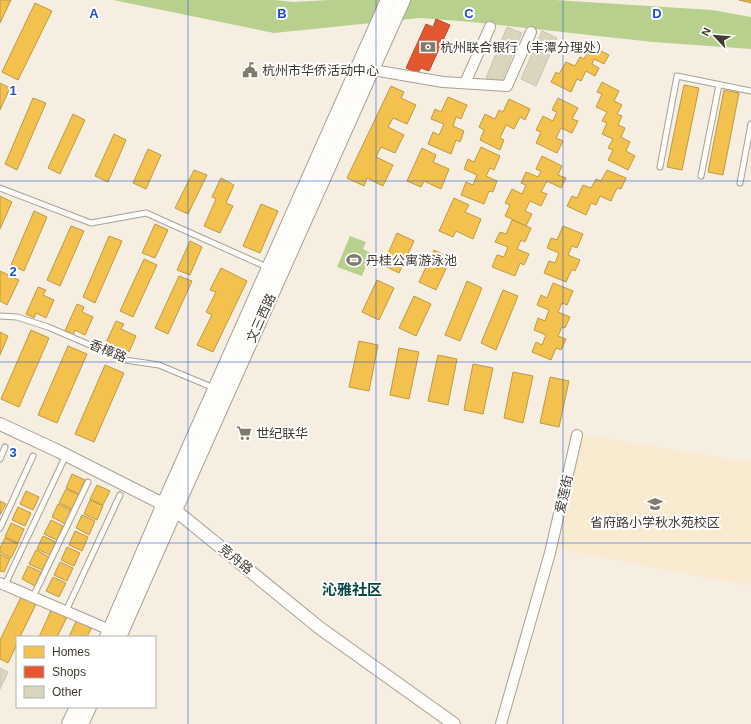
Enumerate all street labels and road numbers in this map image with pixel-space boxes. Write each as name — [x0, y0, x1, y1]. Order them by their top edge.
street label: 文三西路 — [244, 291, 278, 345]
street label: 香樟路 — [87, 337, 129, 365]
street label: 爱莲街 — [552, 473, 576, 515]
street label: 竞舟路 — [216, 541, 256, 577]

